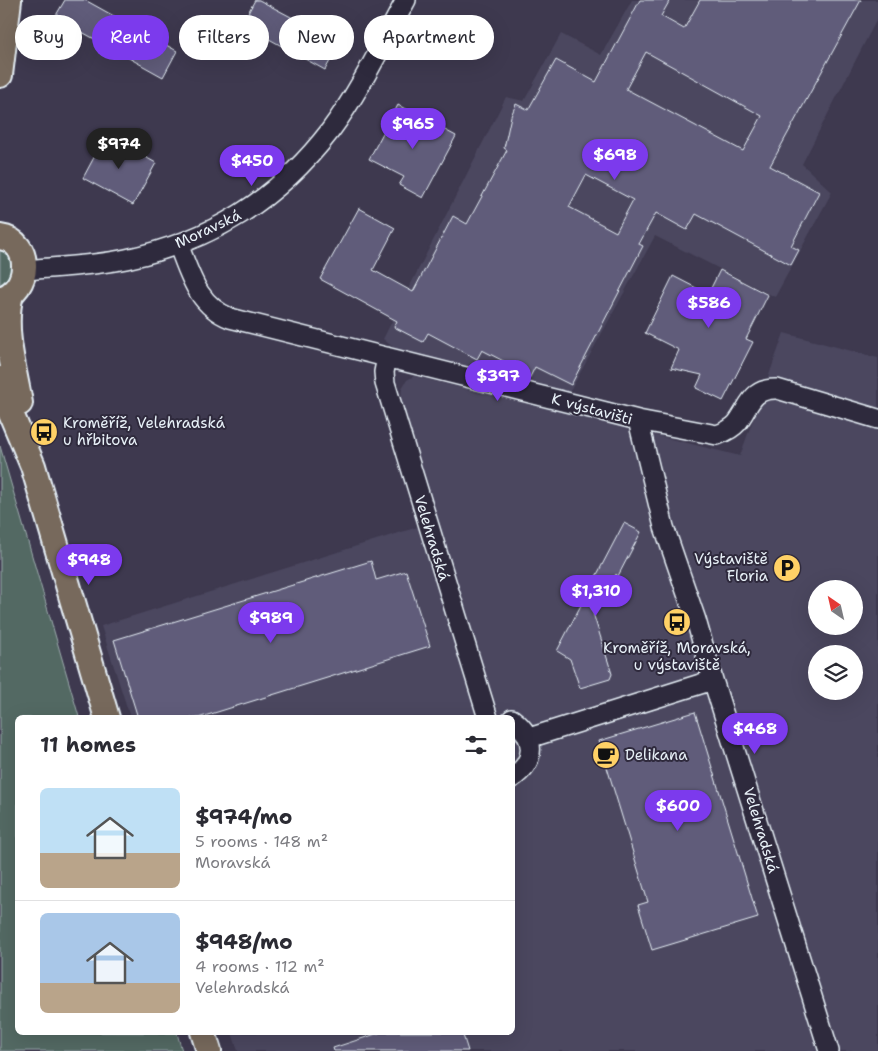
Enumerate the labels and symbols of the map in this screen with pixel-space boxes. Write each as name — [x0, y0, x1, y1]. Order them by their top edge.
pin: $965 — [383, 108, 443, 150]
pin: $974 — [89, 128, 149, 170]
pin: $698 — [585, 138, 645, 181]
pin: $450 — [222, 144, 282, 187]
street label: Moravská — [172, 205, 245, 253]
pin: $586 — [679, 286, 739, 329]
pin: $397 — [468, 360, 528, 402]
street label: K výstavišti — [549, 389, 635, 429]
place label: Kroměříž, Velehradská u hřbitova — [63, 413, 226, 450]
bus stop icon: Kroměříž, Velehradská u hřbitova — [29, 417, 59, 447]
street label: Velehradská — [409, 493, 455, 584]
pin: $948 — [59, 544, 119, 586]
place label: Výstaviště Floria — [694, 549, 769, 586]
parking icon: Výstaviště Floria — [772, 553, 802, 583]
pin: $1,310 — [555, 574, 637, 617]
north arrow — [808, 580, 862, 635]
pin: $989 — [241, 602, 301, 644]
bus stop icon: Kroměříž, Moravská, u výstaviště — [662, 607, 692, 637]
place label: Kroměříž, Moravská, u výstaviště — [603, 638, 751, 675]
pin: $468 — [725, 712, 785, 755]
cafe icon: Delikana — [591, 740, 621, 770]
place label: Delikana — [625, 745, 688, 765]
street label: Velehradská — [738, 785, 784, 876]
pin: $600 — [648, 790, 708, 832]

